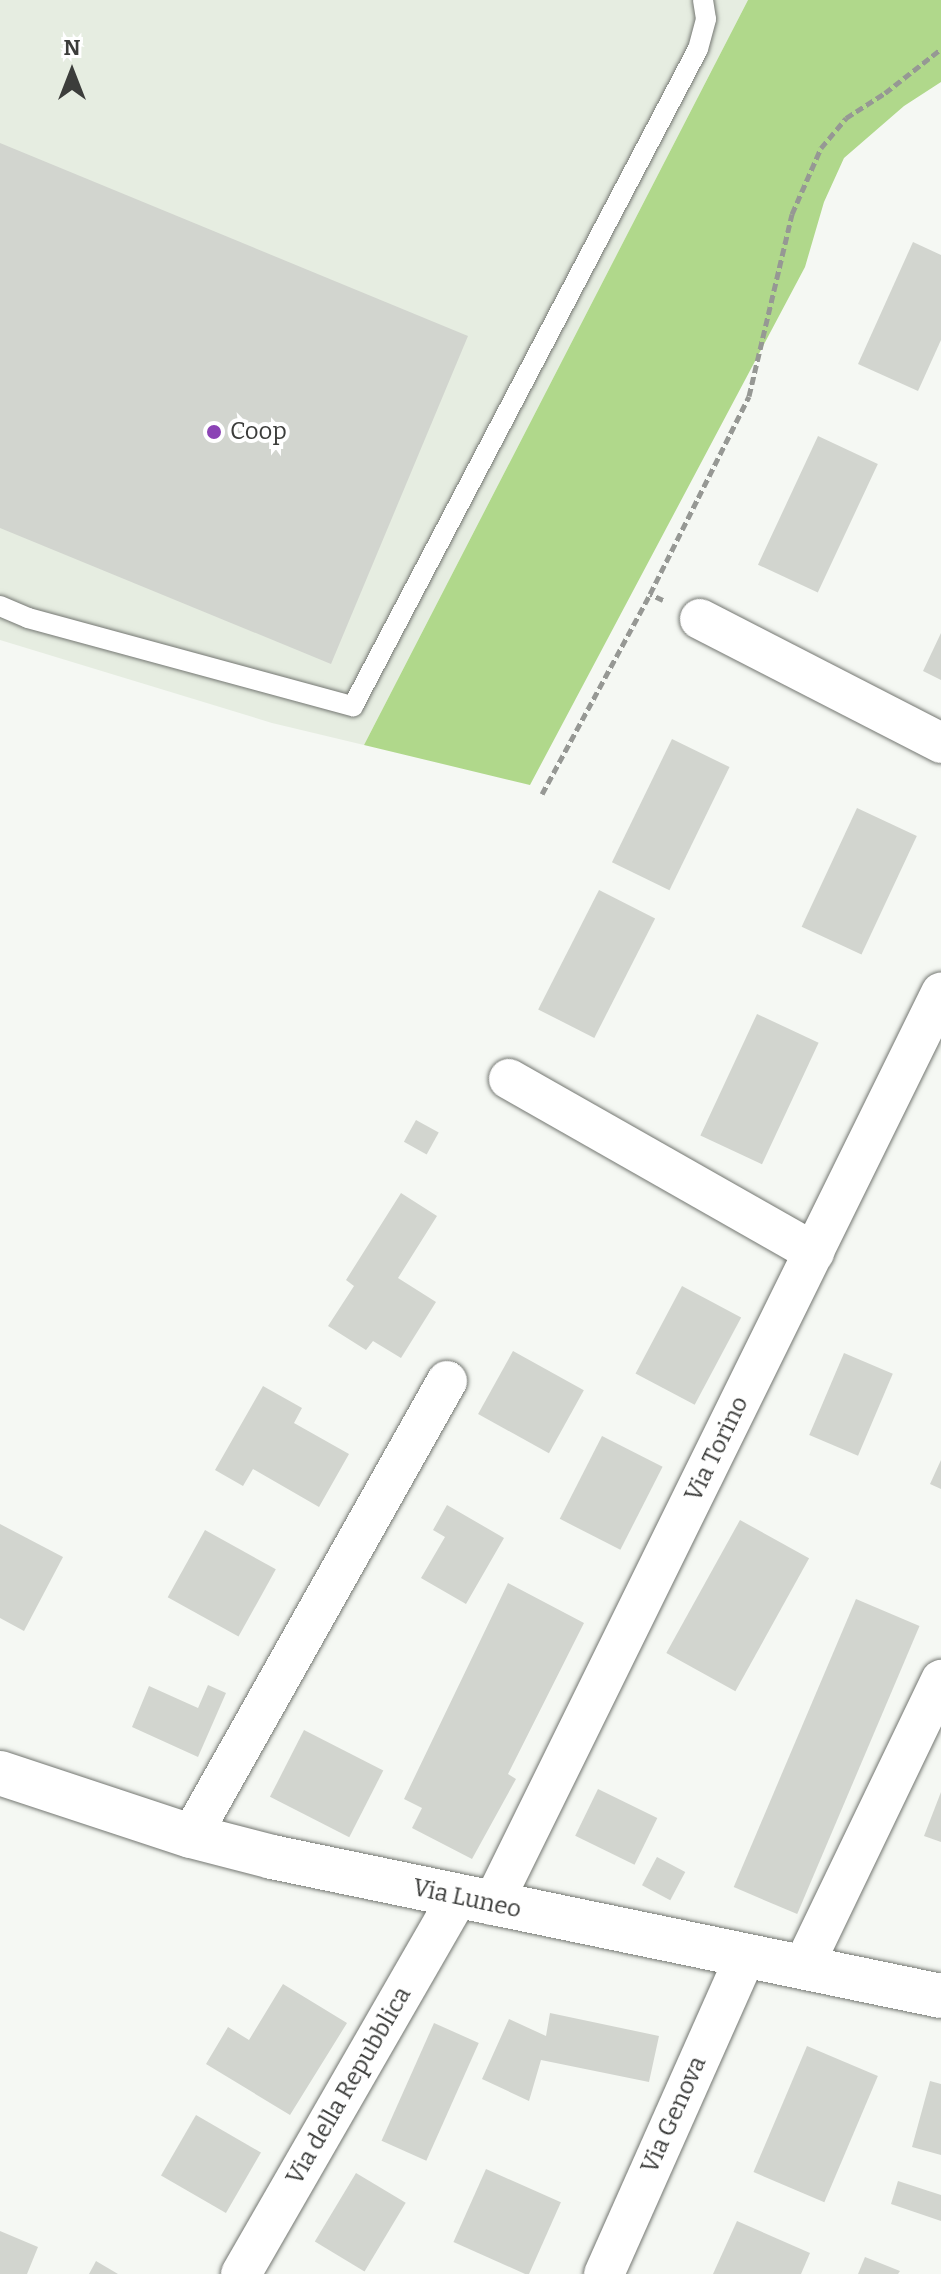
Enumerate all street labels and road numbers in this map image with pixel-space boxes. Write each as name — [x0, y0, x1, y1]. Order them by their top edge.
street label: Via Torino — [679, 1392, 755, 1506]
street label: Via Luneo — [410, 1873, 524, 1925]
street label: Via della Repubblica — [281, 1982, 417, 2190]
street label: Via Genova — [635, 2052, 713, 2178]

